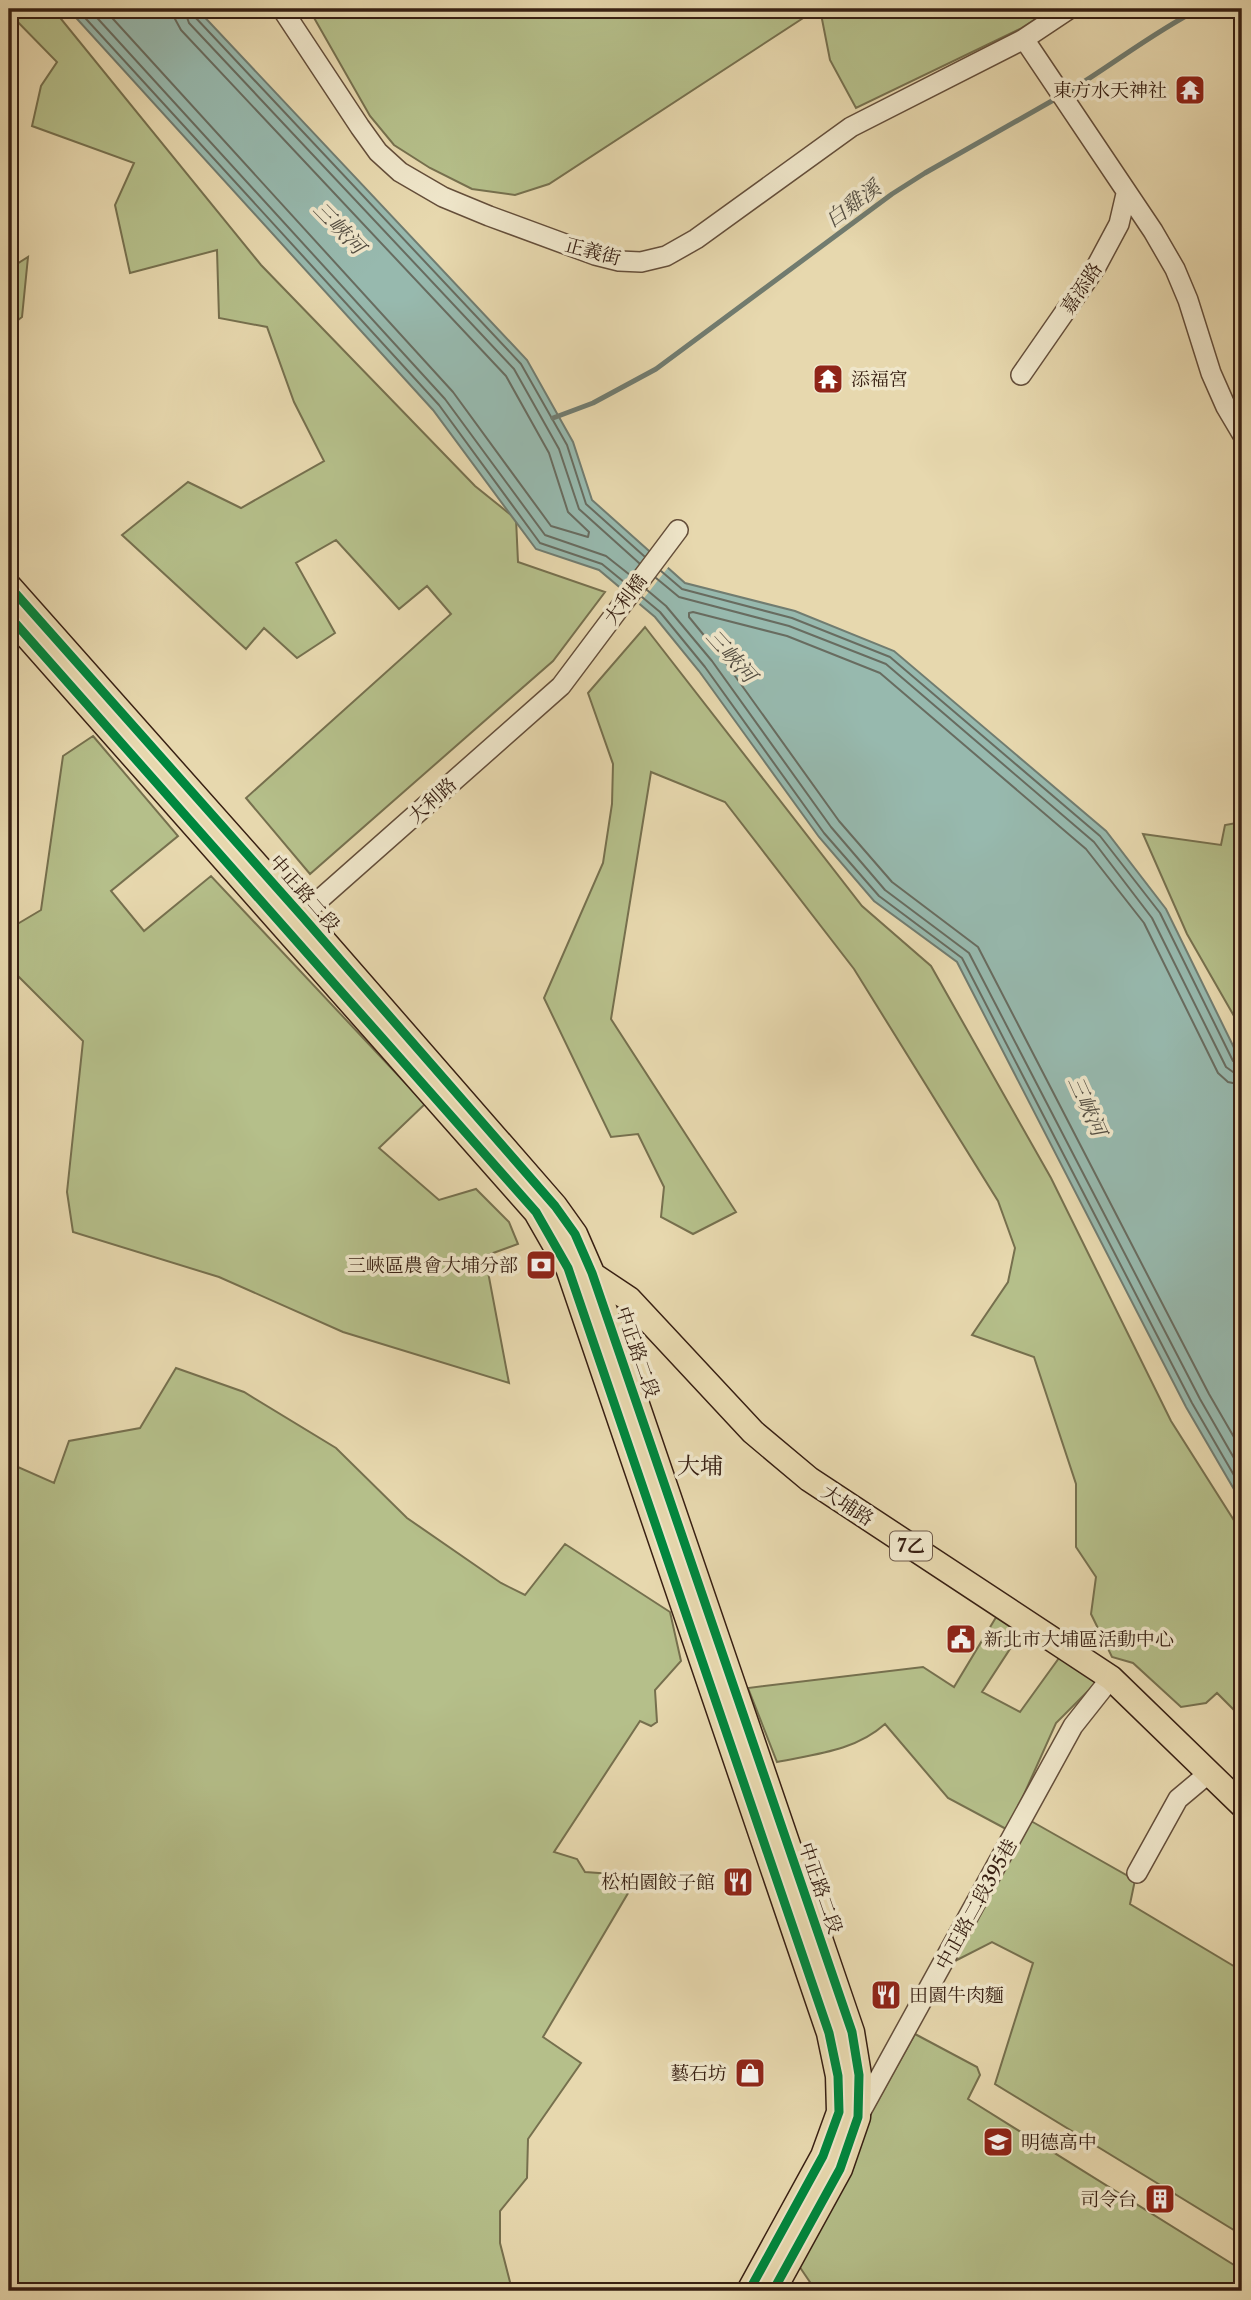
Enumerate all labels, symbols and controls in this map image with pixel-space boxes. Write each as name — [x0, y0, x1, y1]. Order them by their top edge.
temple icon: 東方水天神社 — [1173, 73, 1207, 107]
place label: 東方水天神社 — [1053, 79, 1167, 102]
water label: 白雞溪 — [820, 174, 887, 232]
water label: 三峽河 — [308, 196, 373, 262]
street label: 正義街 — [562, 233, 623, 270]
street label: 嘉添路 — [1056, 258, 1107, 318]
temple icon: 添福宮 — [811, 362, 845, 396]
place label: 添福宮 — [851, 368, 908, 391]
street label: 大利橋 — [599, 570, 652, 629]
water label: 三峽河 — [701, 624, 764, 690]
street label: 大利路 — [403, 773, 461, 828]
street label: 中正路二段 — [265, 850, 344, 937]
water label: 三峽河 — [1063, 1072, 1113, 1143]
bank icon: 三峽區農會大埔分部 — [524, 1248, 558, 1282]
place label: 三峽區農會大埔分部 — [347, 1254, 518, 1277]
street label: 中正路二段 — [611, 1303, 664, 1401]
district label: 大埔 — [677, 1452, 723, 1480]
street label: 大埔路 — [818, 1480, 878, 1531]
road number: 7乙 — [890, 1532, 932, 1560]
public building icon: 新北市大埔區活動中心 — [944, 1622, 978, 1656]
place label: 新北市大埔區活動中心 — [984, 1628, 1174, 1651]
street label: 中正路二段395巷 — [931, 1835, 1022, 1974]
street label: 中正路二段 — [794, 1839, 847, 1937]
restaurant icon: 松柏園餃子館 — [721, 1865, 755, 1899]
place label: 松柏園餃子館 — [601, 1871, 715, 1894]
restaurant icon: 田園牛肉麵 — [869, 1978, 903, 2012]
place label: 田園牛肉麵 — [909, 1984, 1004, 2007]
shop icon: 藝石坊 — [733, 2056, 767, 2090]
place label: 藝石坊 — [670, 2062, 727, 2085]
school or university icon: 明德高中 — [981, 2125, 1015, 2159]
place label: 明德高中 — [1021, 2131, 1097, 2154]
building icon: 司令台 — [1143, 2182, 1177, 2216]
place label: 司令台 — [1080, 2188, 1137, 2211]

